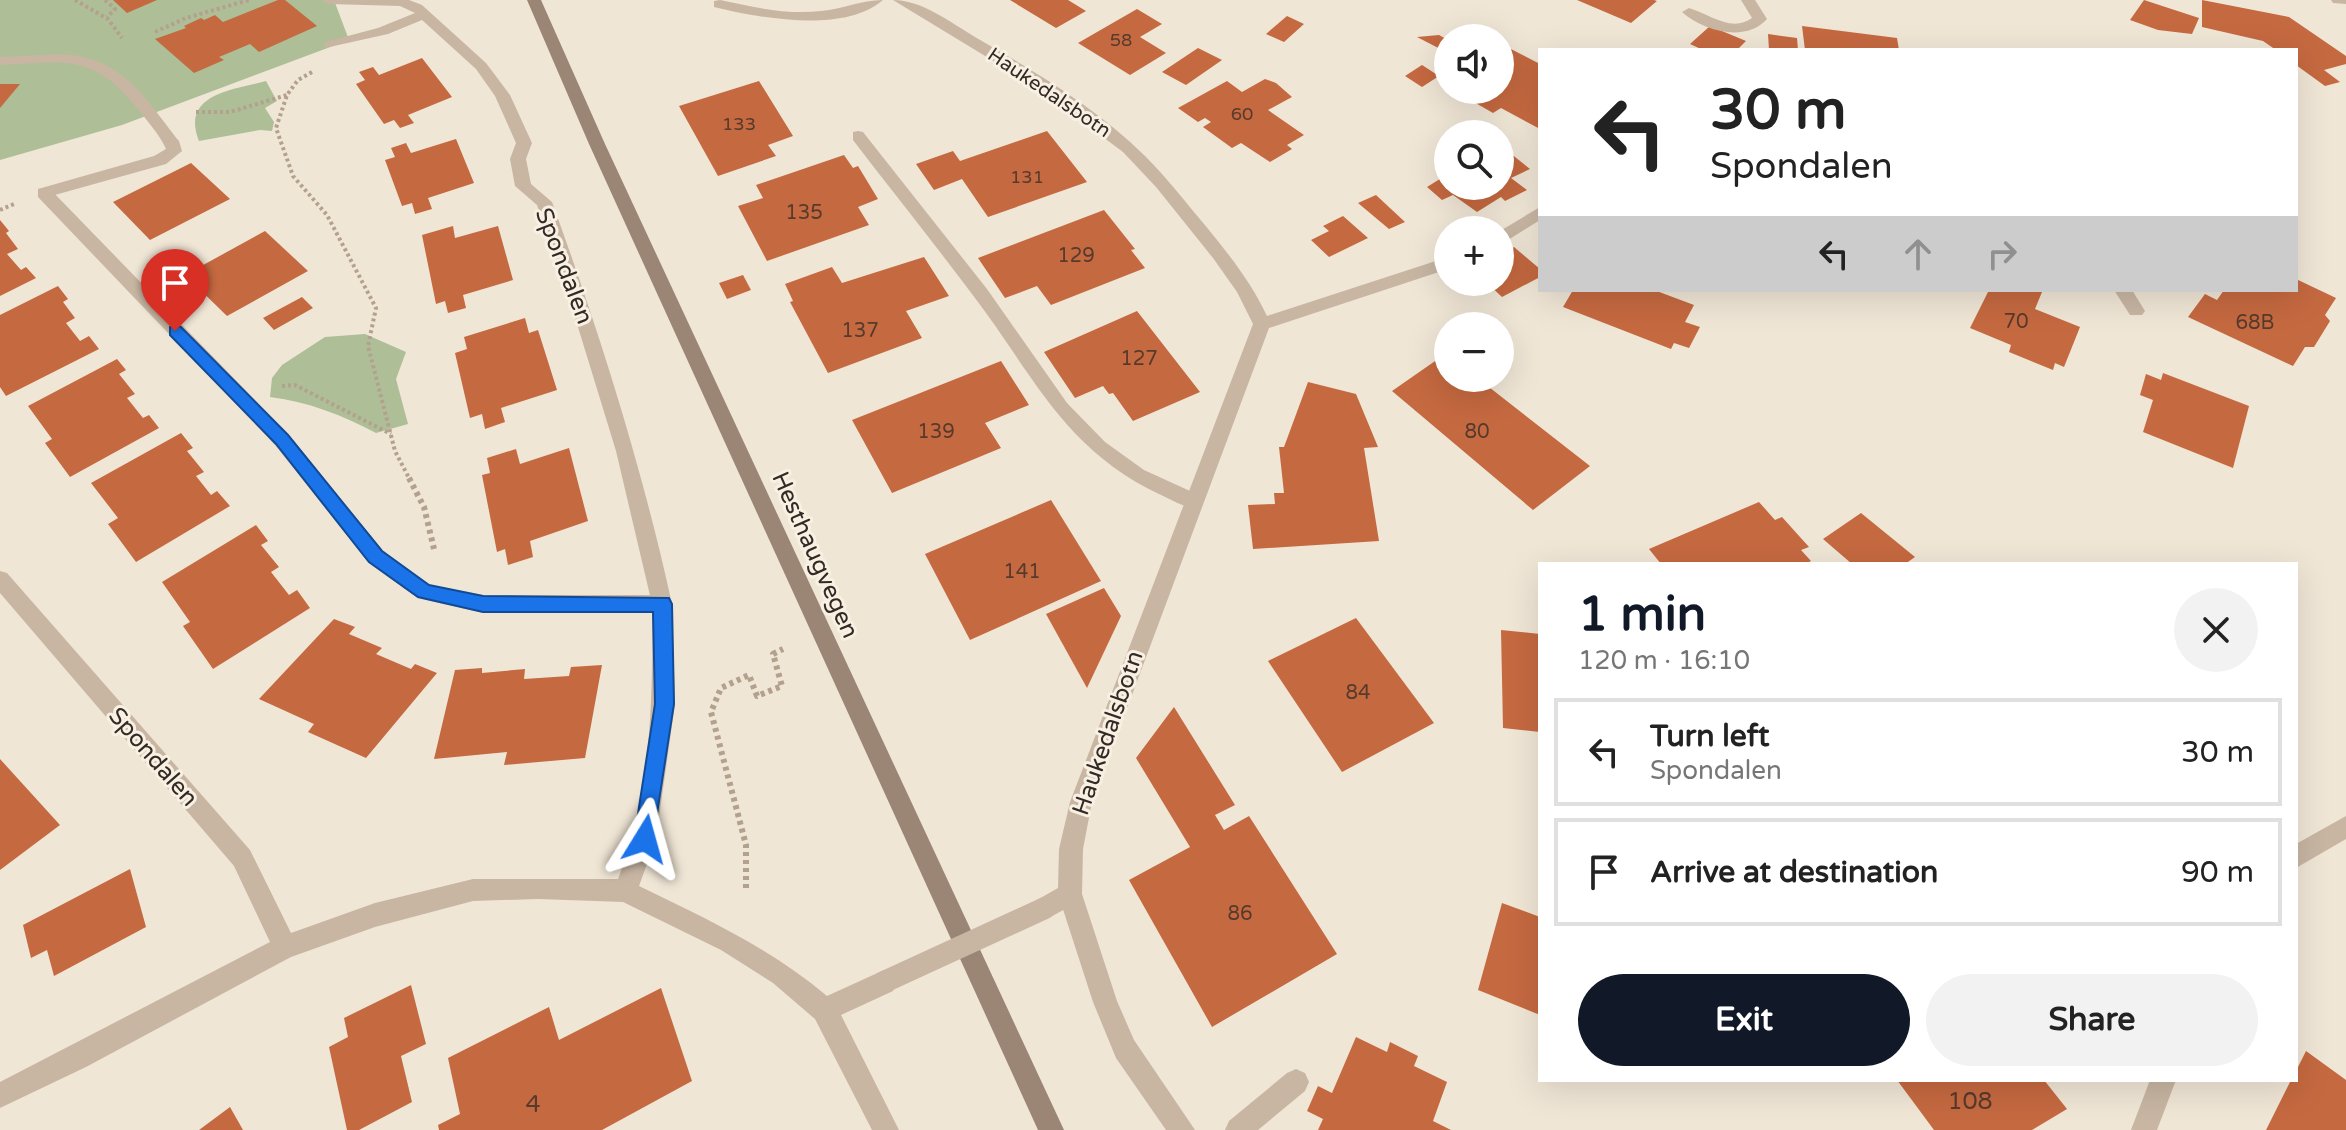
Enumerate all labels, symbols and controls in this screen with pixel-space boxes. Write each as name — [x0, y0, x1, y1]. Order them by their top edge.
map controls — [1434, 24, 1514, 392]
button: sound — [1434, 24, 1514, 104]
house number: 58 — [1110, 29, 1132, 51]
street label: Haukedalsbotn — [983, 43, 1115, 143]
text: 30 m — [1710, 77, 1846, 144]
icon: left — [1578, 80, 1682, 184]
house number: 60 — [1231, 103, 1253, 125]
house number: 133 — [722, 113, 756, 135]
button: search — [1434, 120, 1514, 200]
text: Spondalen — [1710, 145, 1893, 188]
house number: 131 — [1010, 166, 1044, 188]
house number: 135 — [785, 201, 823, 225]
street label: Spondalen — [529, 204, 599, 328]
button: + — [1434, 216, 1514, 296]
icon: left — [1812, 232, 1856, 276]
icon: ahead — [1896, 232, 1940, 276]
icon: right — [1980, 232, 2024, 276]
house number: 129 — [1057, 244, 1095, 268]
pin — [141, 249, 209, 331]
icon: arrive — [153, 261, 197, 305]
house number: 70 — [2003, 310, 2029, 334]
house number: 68B — [2236, 311, 2274, 335]
button: − — [1434, 312, 1514, 392]
house number: 137 — [841, 319, 879, 343]
house number: 127 — [1120, 347, 1158, 371]
house number: 139 — [917, 420, 955, 444]
house number: 80 — [1464, 420, 1490, 444]
street label: Hesthaugvegen — [765, 467, 865, 643]
house number: 141 — [1003, 560, 1041, 584]
text: 1 min — [1578, 586, 1706, 644]
button: close — [2174, 588, 2258, 672]
text: 120 m · 16:10 — [1578, 645, 1750, 676]
street label: Haukedalsbotn — [1066, 647, 1150, 819]
house number: 84 — [1345, 681, 1371, 705]
street label: Spondalen — [102, 702, 204, 812]
text: Turn left — [1650, 718, 1769, 755]
icon: left — [1582, 730, 1626, 774]
text: 30 m — [2181, 734, 2254, 771]
text: Spondalen — [1650, 755, 1782, 786]
position arrow — [603, 797, 687, 881]
icon: arrive — [1582, 850, 1626, 894]
text: Arrive at destination — [1650, 854, 1938, 891]
text: 90 m — [2181, 854, 2254, 891]
house number: 86 — [1227, 902, 1253, 926]
button: Exit — [1578, 974, 1910, 1066]
button: Share — [1926, 974, 2258, 1066]
house number: 108 — [1947, 1087, 1993, 1116]
house number: 4 — [525, 1090, 541, 1119]

